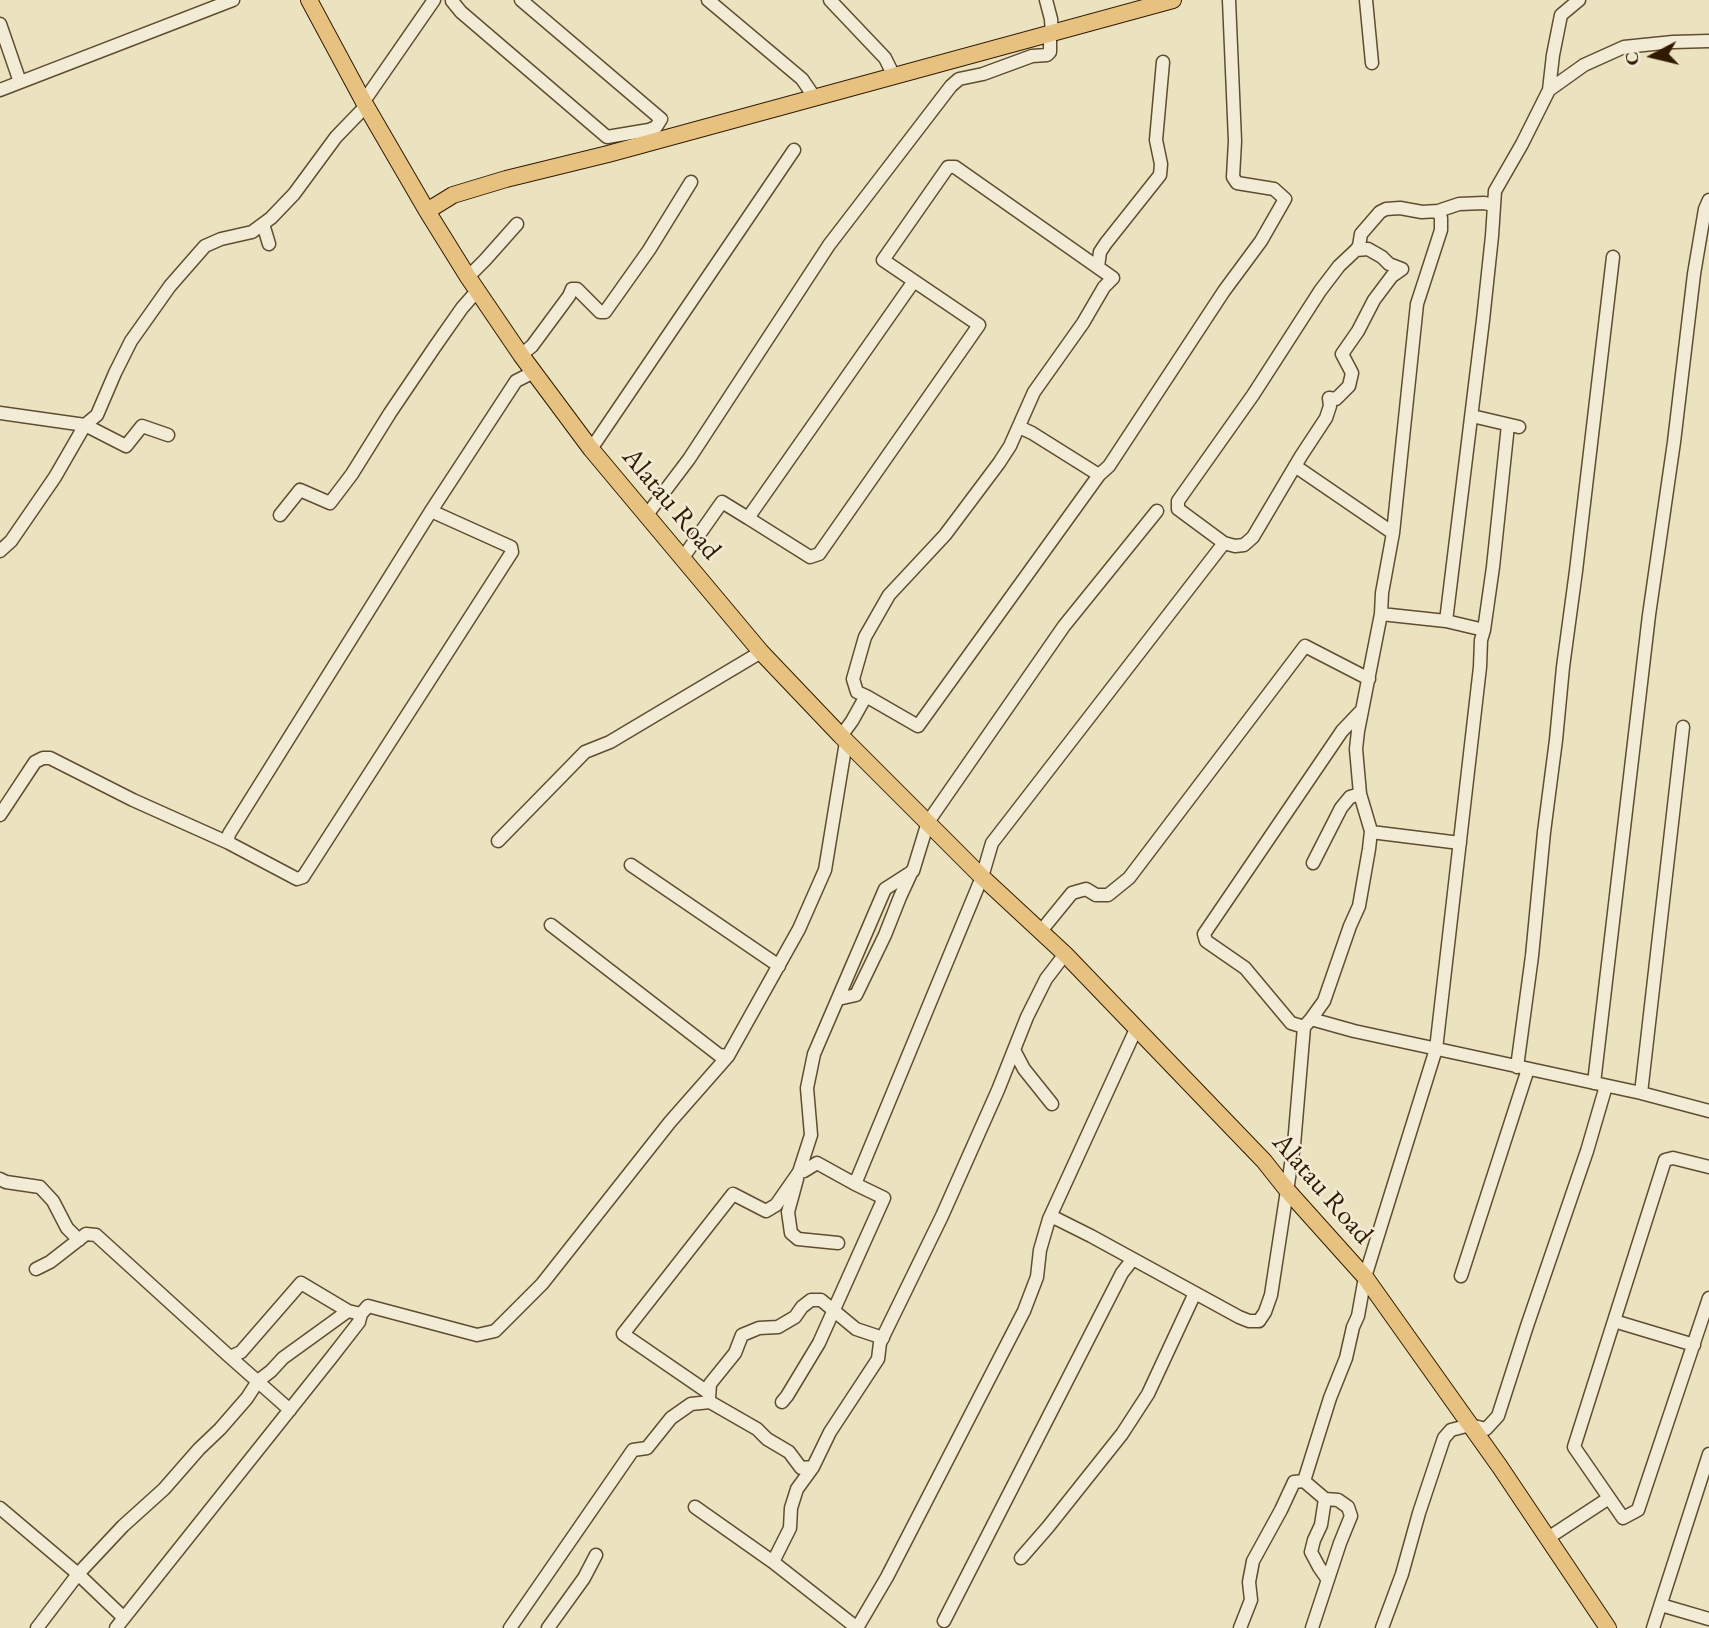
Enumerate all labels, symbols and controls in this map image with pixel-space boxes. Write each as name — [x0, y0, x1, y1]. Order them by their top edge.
north arrow — [1618, 21, 1688, 91]
text: С — [1618, 50, 1645, 67]
street label: Alatau Road — [614, 441, 728, 567]
street label: Alatau Road — [1265, 1127, 1379, 1251]

